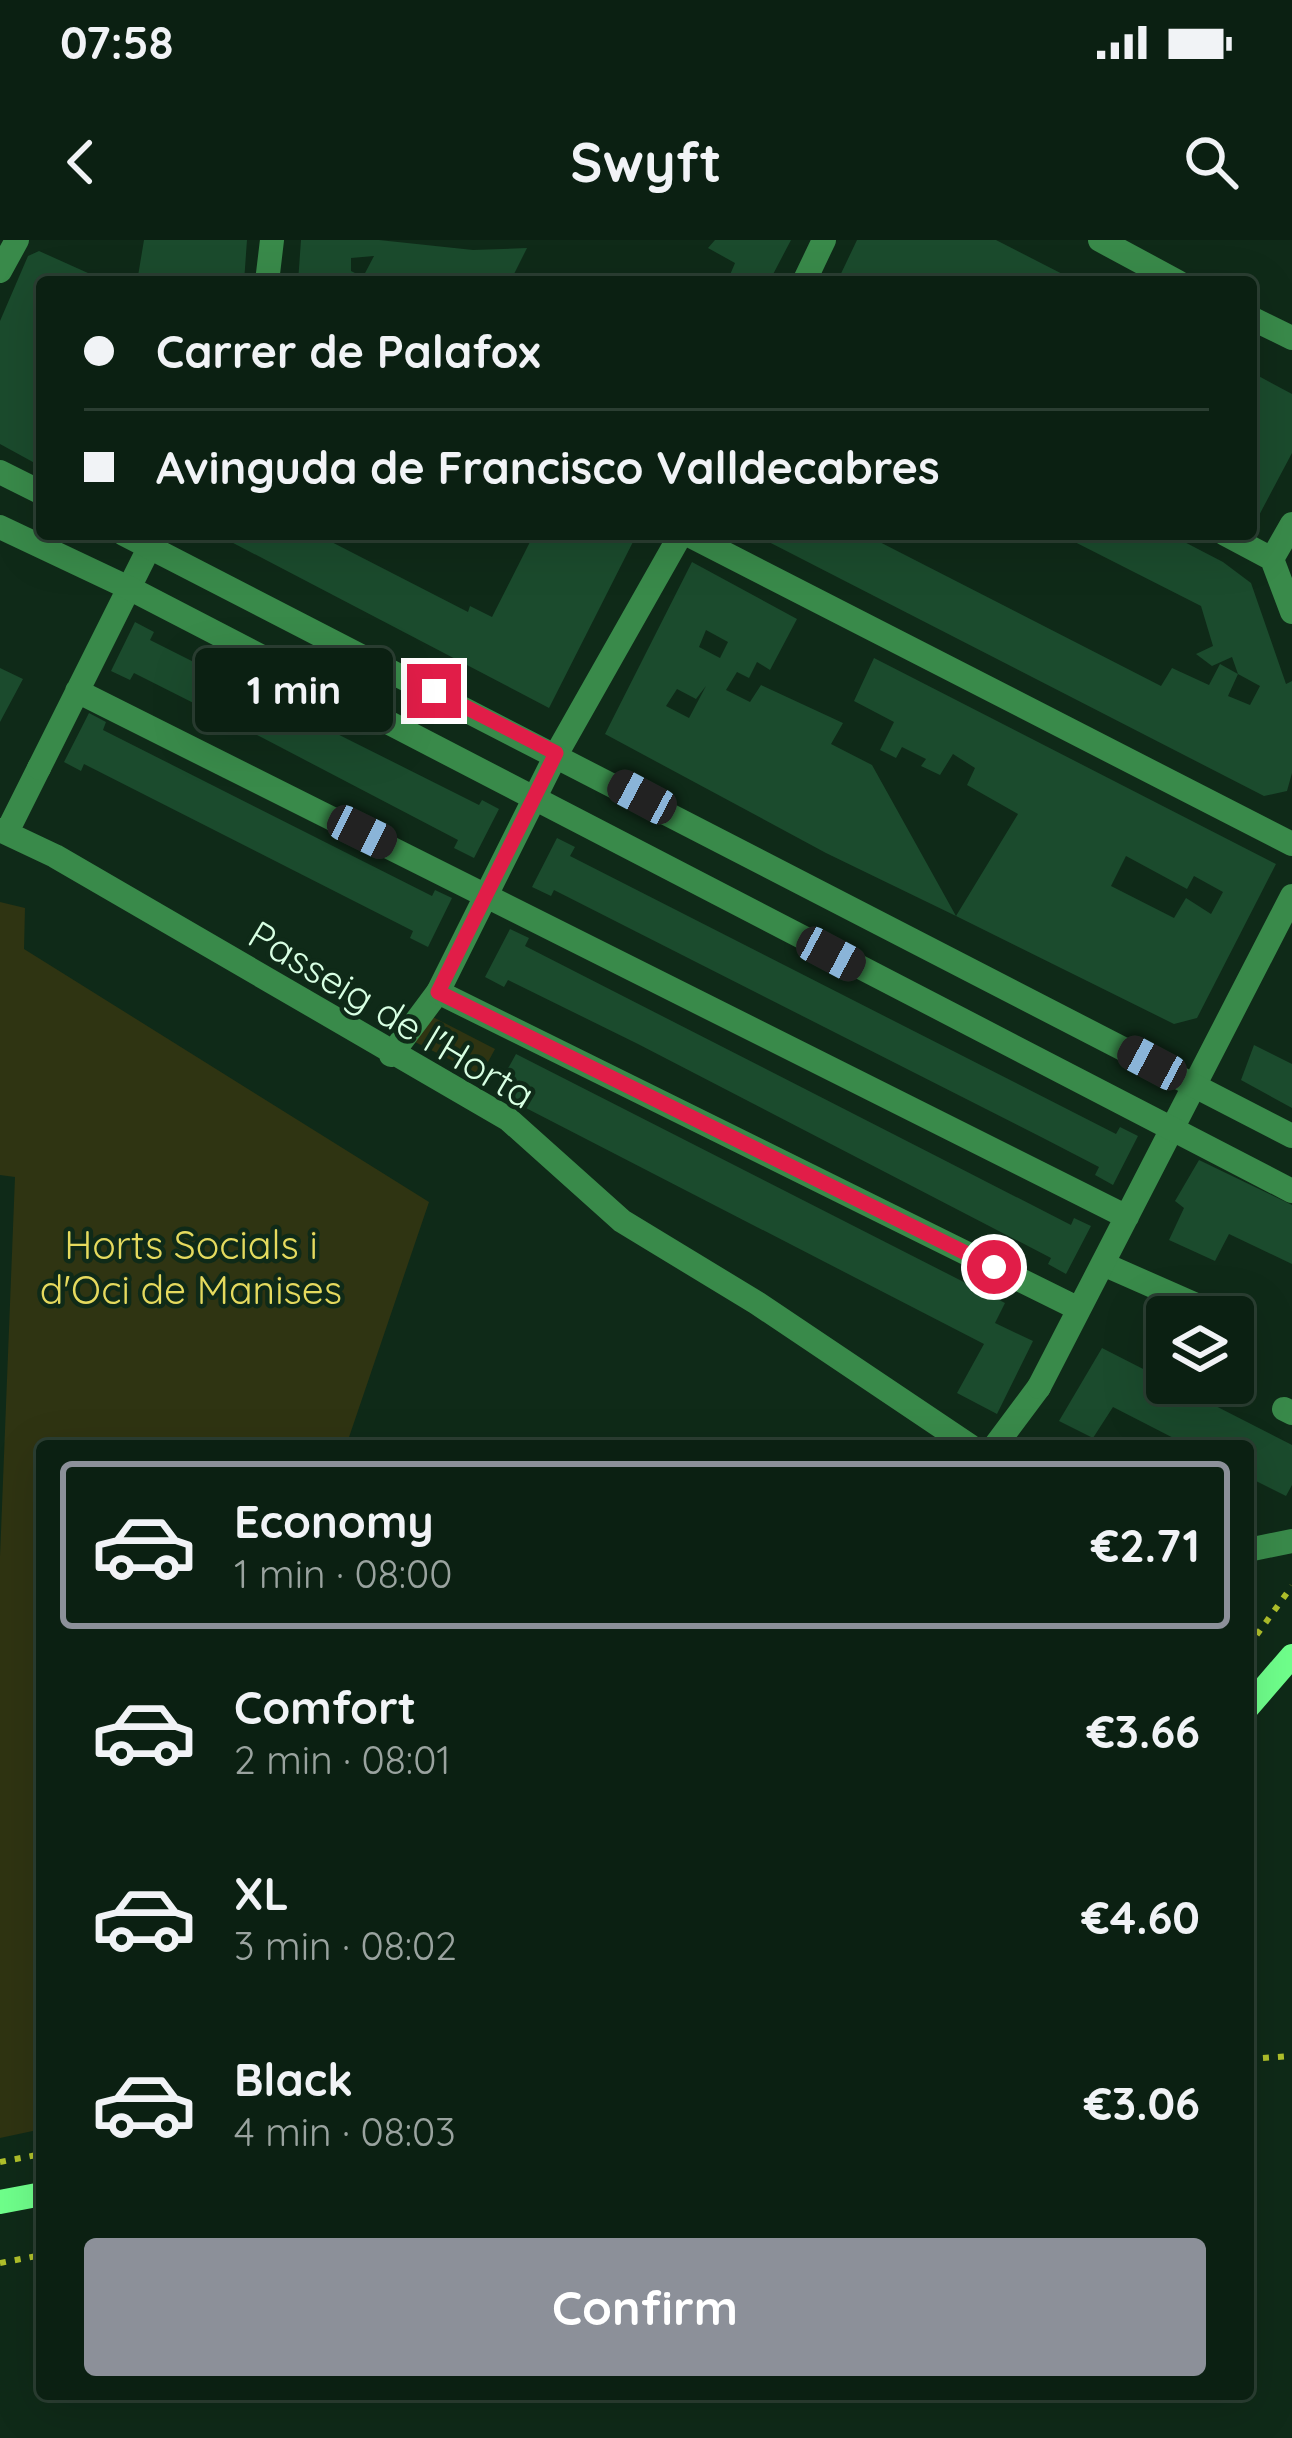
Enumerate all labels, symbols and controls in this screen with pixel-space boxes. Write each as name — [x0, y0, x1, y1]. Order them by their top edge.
text: 07:58 — [60, 14, 173, 70]
text: Swyft — [570, 128, 722, 196]
icon: back — [48, 129, 114, 195]
icon: search — [1178, 129, 1244, 195]
text: Carrer de Palafox — [156, 323, 541, 379]
text: Avinguda de Francisco Valldecabres — [156, 439, 940, 495]
callout: 1 min — [194, 649, 392, 733]
route end — [407, 664, 461, 718]
text: 1 min — [247, 665, 341, 714]
car — [602, 764, 682, 830]
car — [322, 800, 402, 864]
street label: Passeig de l'Horta — [240, 909, 544, 1119]
car — [791, 921, 871, 987]
car — [1112, 1030, 1192, 1096]
park label: Horts Socials i d'Oci de Manises — [40, 1220, 342, 1314]
route start — [967, 1240, 1021, 1294]
map controls — [1146, 1296, 1254, 1404]
button: layers — [1146, 1296, 1254, 1404]
icon: car — [90, 1491, 198, 1599]
text: Economy — [234, 1493, 434, 1549]
text: €2.71 — [1091, 1517, 1200, 1573]
text: 1 min · 08:00 — [234, 1549, 452, 1598]
icon: car — [90, 1677, 198, 1785]
text: Comfort — [234, 1679, 416, 1735]
text: €3.66 — [1087, 1703, 1200, 1759]
text: 2 min · 08:01 — [234, 1735, 451, 1784]
icon: car — [90, 1863, 198, 1971]
text: XL — [234, 1865, 289, 1921]
text: €4.60 — [1082, 1889, 1200, 1945]
text: 3 min · 08:02 — [234, 1921, 457, 1970]
icon: car — [90, 2049, 198, 2157]
text: Black — [234, 2051, 353, 2107]
text: €3.06 — [1084, 2075, 1200, 2131]
text: 4 min · 08:03 — [234, 2107, 456, 2156]
button: Confirm — [84, 2238, 1206, 2376]

